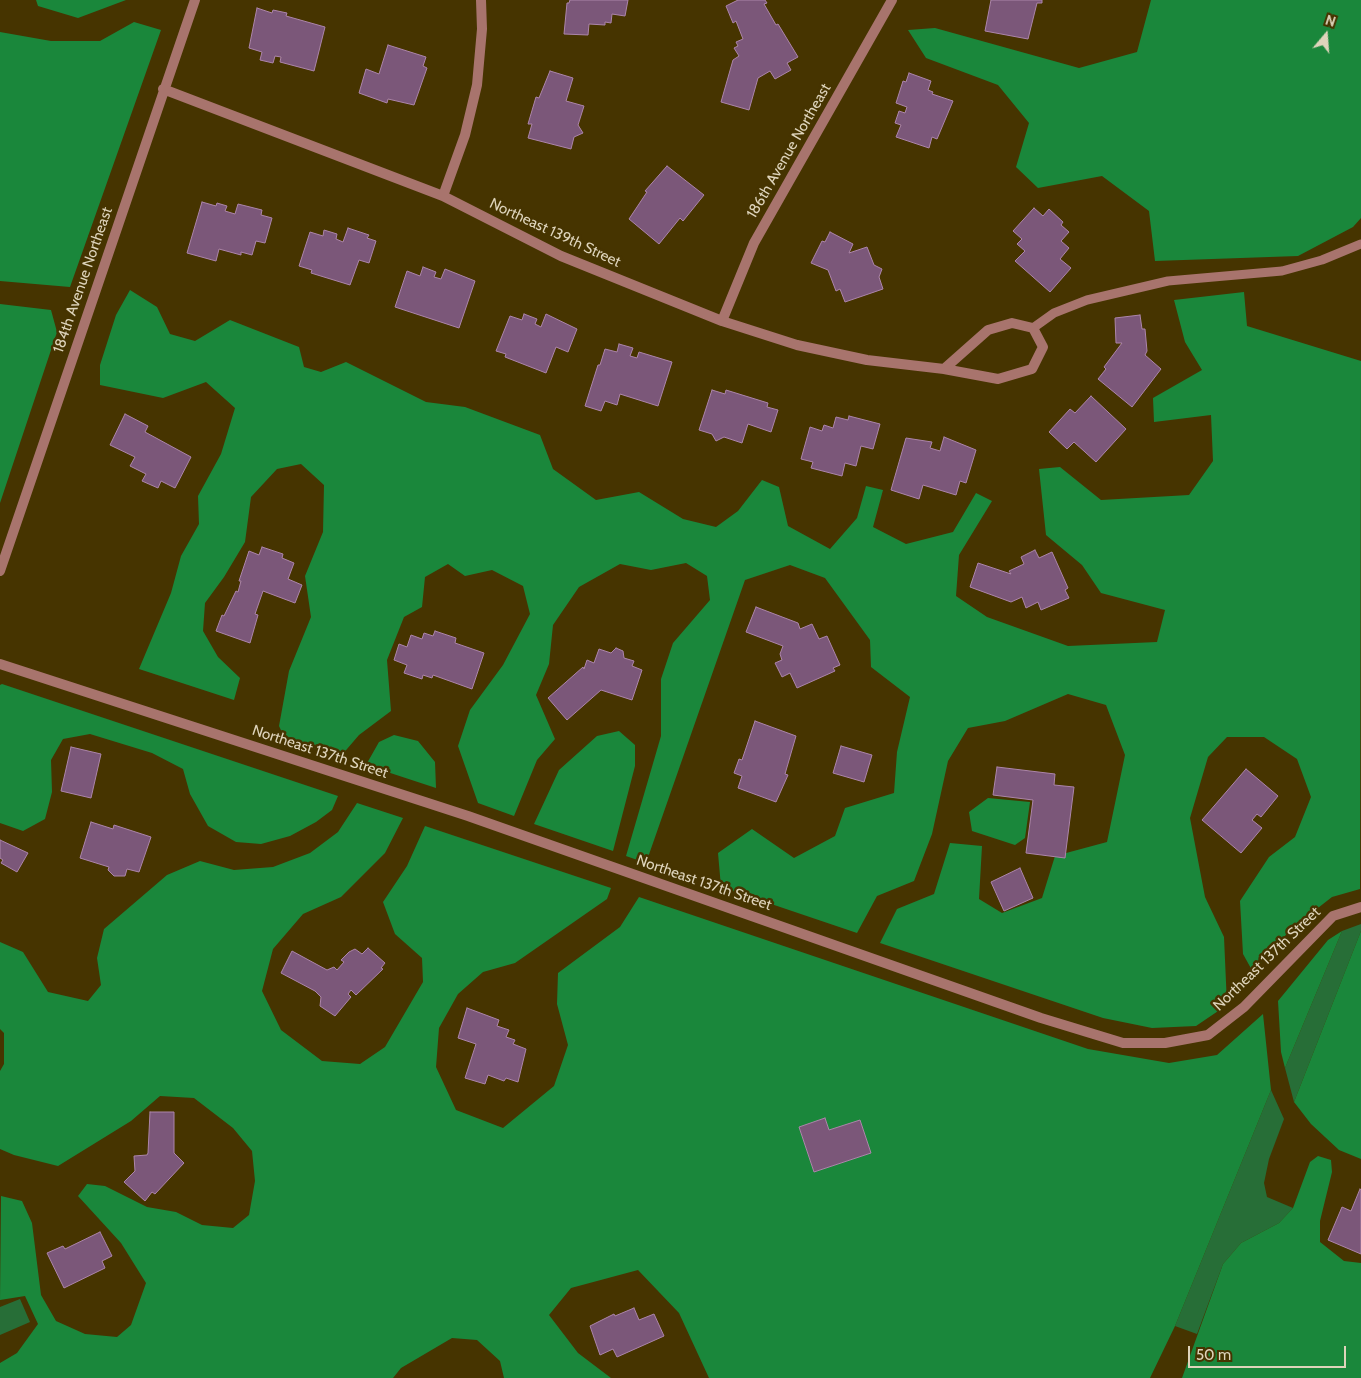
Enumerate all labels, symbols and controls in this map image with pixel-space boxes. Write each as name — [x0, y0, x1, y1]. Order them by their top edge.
north arrow — [1301, 10, 1351, 60]
text: N — [1323, 11, 1338, 31]
street label: 186th Avenue Northeast — [743, 80, 835, 222]
street label: Northeast 139th Street — [487, 195, 623, 271]
street label: 184th Avenue Northeast — [50, 205, 116, 355]
street label: Northeast 137th Street — [250, 722, 390, 782]
street label: Northeast 137th Street — [634, 851, 774, 915]
street label: Northeast 137th Street — [1210, 903, 1324, 1015]
scale bar — [1191, 1336, 1348, 1368]
text: 50 m — [1196, 1346, 1231, 1364]

